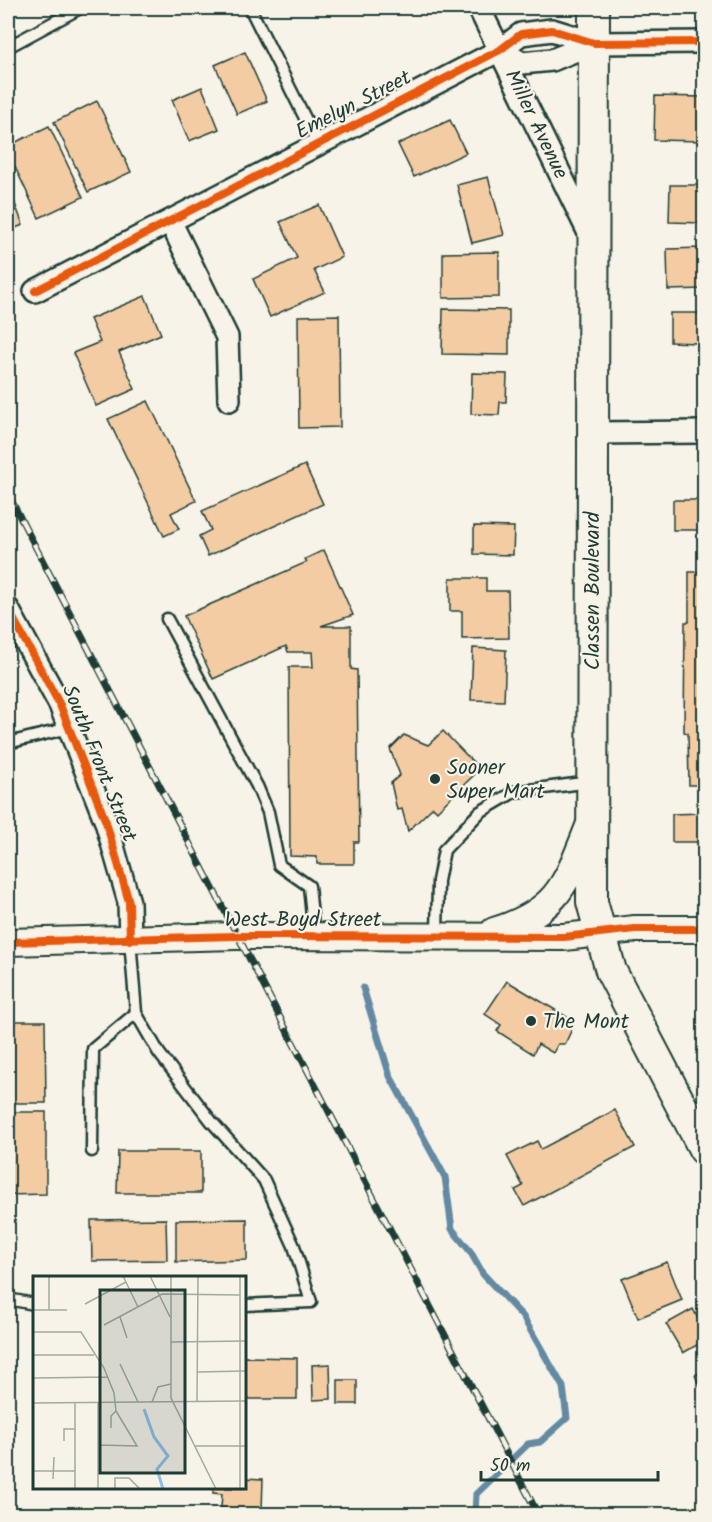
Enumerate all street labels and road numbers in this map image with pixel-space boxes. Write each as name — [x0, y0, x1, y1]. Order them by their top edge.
street label: Emelyn Street — [290, 62, 418, 149]
street label: Miller Avenue — [495, 64, 577, 186]
street label: Classen Boulevard — [577, 511, 610, 670]
street label: South Front Street — [52, 680, 146, 848]
street label: West Boyd Street — [225, 904, 382, 937]

